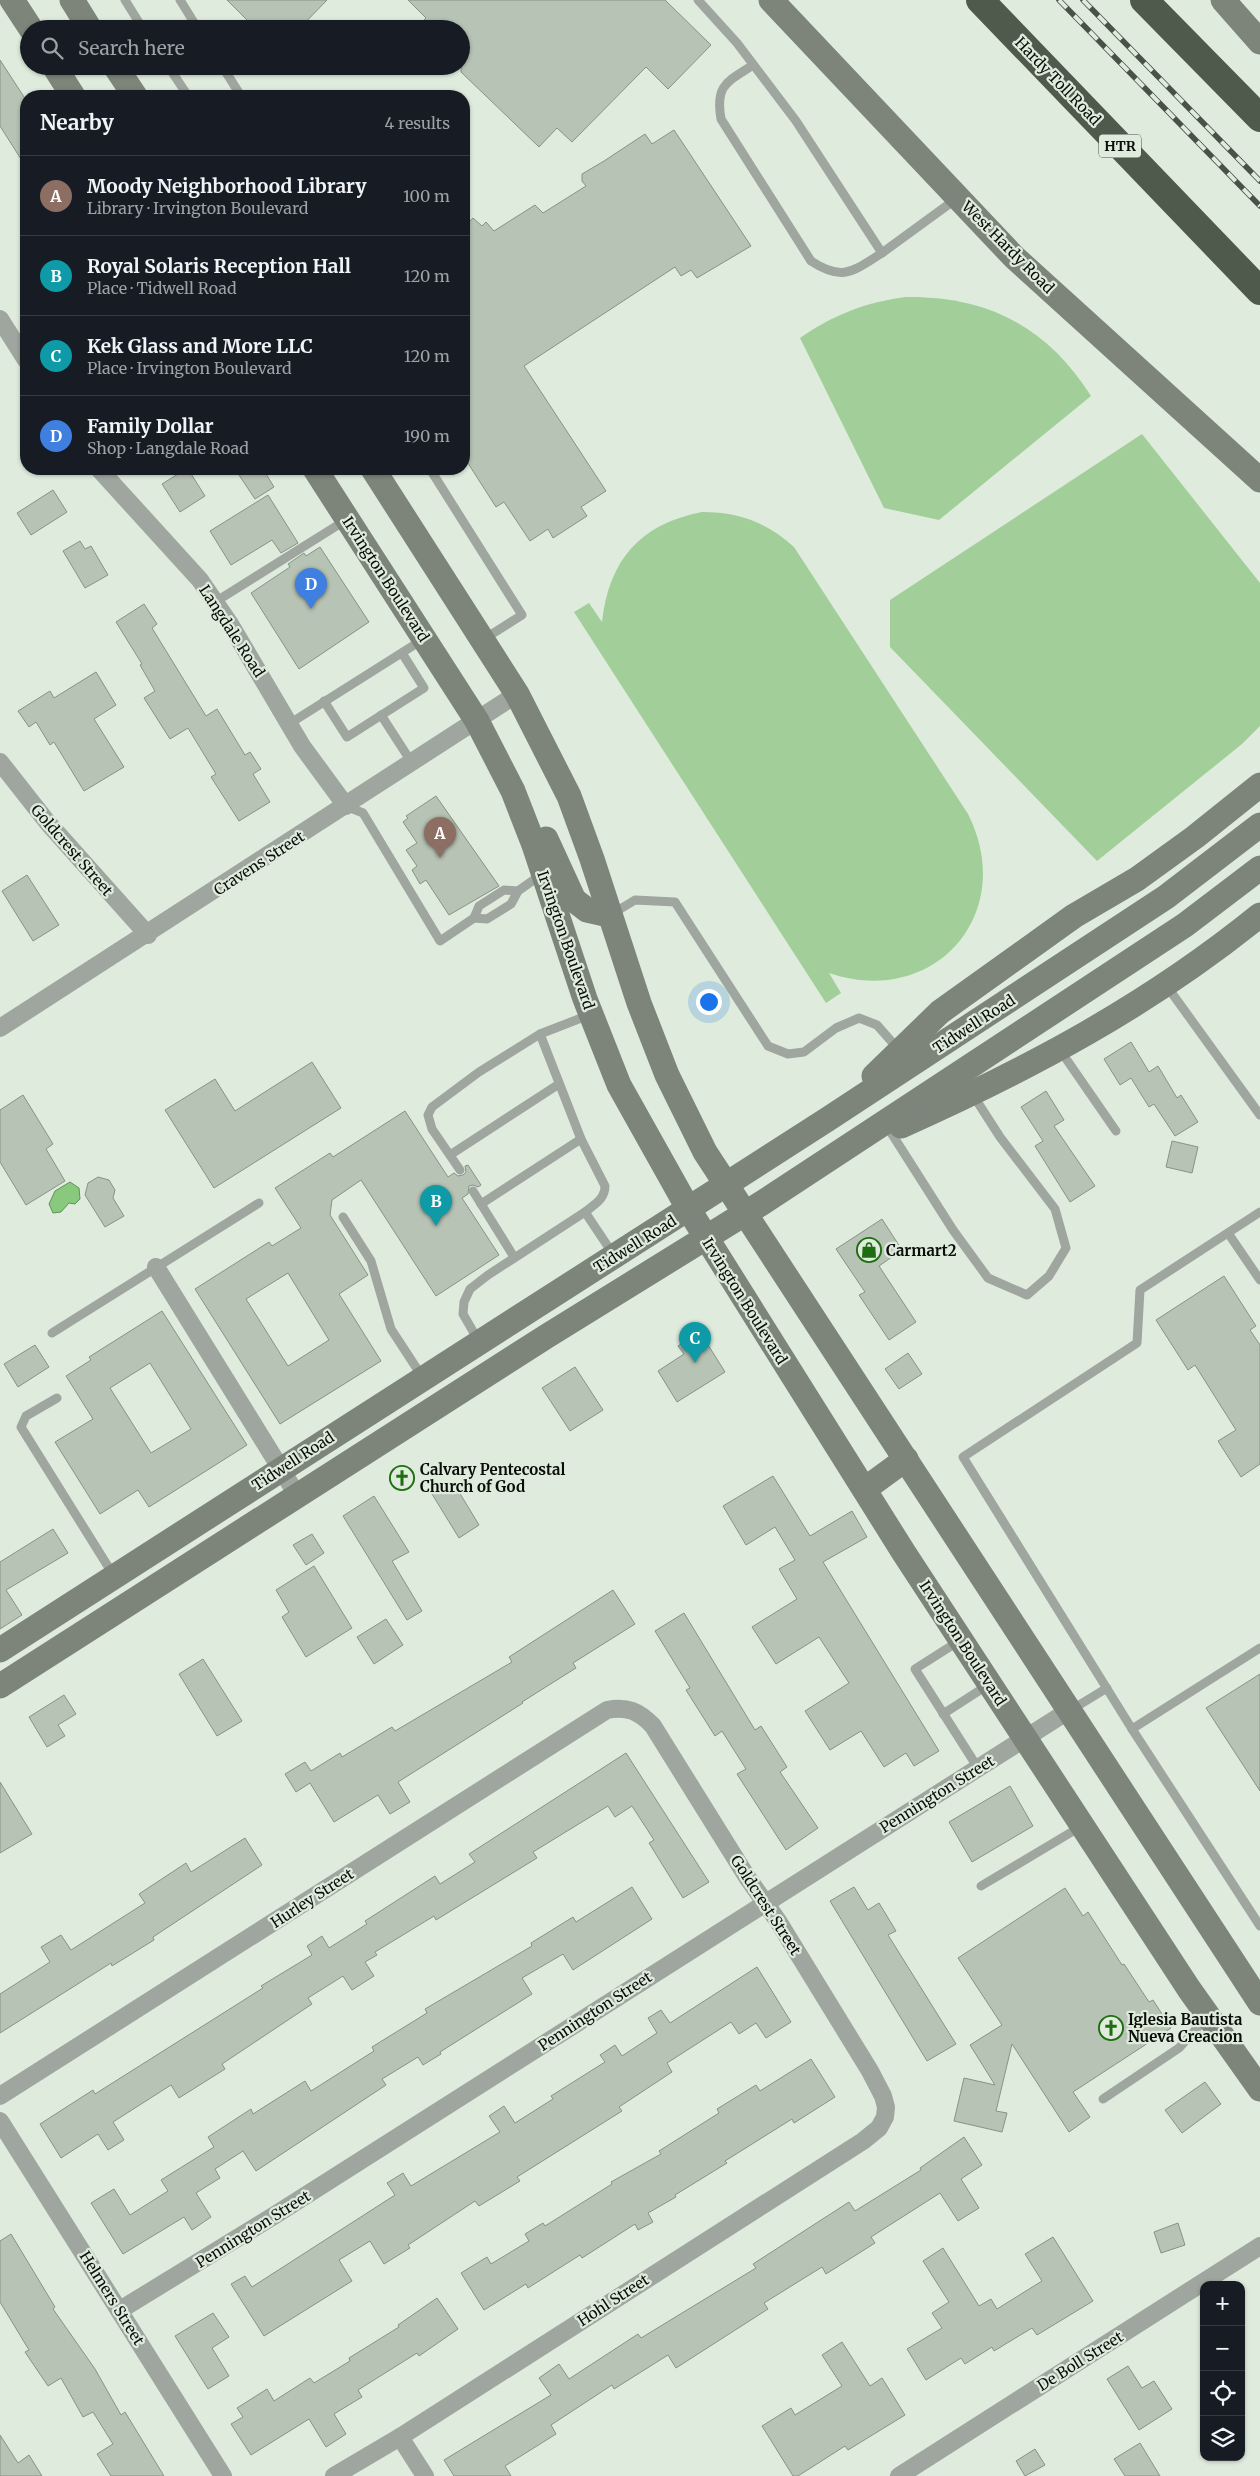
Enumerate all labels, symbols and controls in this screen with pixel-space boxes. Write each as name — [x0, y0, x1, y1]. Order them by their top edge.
search box — [20, 20, 470, 75]
street label: Hardy Toll Road — [1011, 33, 1105, 129]
icon: search — [38, 34, 66, 62]
text: Search here — [78, 36, 185, 60]
text: Nearby — [40, 109, 114, 136]
text: 4 results — [384, 113, 450, 133]
road number: HTR — [1099, 134, 1141, 158]
text: Moody Neighborhood Library — [87, 174, 367, 198]
text: A — [50, 186, 62, 206]
text: 100 m — [403, 186, 450, 206]
street label: West Hardy Road — [957, 196, 1058, 297]
text: Library · Irvington Boulevard — [87, 198, 308, 218]
text: Royal Solaris Reception Hall — [87, 254, 351, 278]
text: B — [50, 266, 62, 286]
text: 120 m — [404, 266, 450, 286]
text: Place · Tidwell Road — [87, 278, 237, 298]
text: Kek Glass and More LLC — [87, 334, 313, 358]
text: C — [51, 346, 61, 366]
text: 120 m — [404, 346, 450, 366]
text: Place · Irvington Boulevard — [87, 358, 292, 378]
text: Family Dollar — [87, 414, 214, 438]
text: D — [50, 426, 62, 446]
text: 190 m — [404, 426, 450, 446]
text: Shop · Langdale Road — [87, 438, 249, 458]
street label: Irvington Boulevard — [338, 513, 434, 645]
pin: D — [295, 568, 327, 609]
street label: Langdale Road — [195, 581, 269, 681]
street label: Goldcrest Street — [27, 800, 117, 900]
pin: A — [424, 817, 456, 858]
street label: Cravens Street — [210, 827, 308, 899]
street label: Irvington Boulevard — [533, 868, 599, 1012]
your location — [696, 989, 722, 1015]
street label: Tidwell Road — [929, 990, 1019, 1058]
pin: B — [420, 1185, 452, 1226]
street label: Tidwell Road — [590, 1211, 680, 1277]
street label: Irvington Boulevard — [698, 1234, 792, 1368]
shop icon: Carmart2 — [856, 1237, 882, 1263]
place label: Carmart2 — [886, 1241, 957, 1260]
pin: C — [679, 1322, 711, 1363]
street label: Tidwell Road — [248, 1427, 338, 1495]
place label: Calvary Pentecostal Church of God — [420, 1460, 565, 1496]
church icon: Calvary Pentecostal Church of God — [389, 1465, 415, 1491]
street label: Irvington Boulevard — [915, 1577, 1011, 1709]
street label: Pennington Street — [876, 1751, 998, 1837]
street label: Goldcrest Street — [727, 1852, 805, 1959]
street label: Hurley Street — [267, 1864, 357, 1932]
street label: Pennington Street — [535, 1967, 655, 2055]
place label: Iglesia Bautista Nueva Creacion — [1128, 2010, 1243, 2046]
church icon: Iglesia Bautista Nueva Creacion — [1098, 2015, 1124, 2041]
street label: Pennington Street — [192, 2186, 314, 2272]
street label: Helmers Street — [75, 2247, 149, 2349]
street label: Hohl Street — [574, 2270, 652, 2330]
map controls — [1200, 2281, 1245, 2461]
button: + — [1200, 2281, 1245, 2326]
button: − — [1200, 2326, 1245, 2371]
street label: De Boll Street — [1033, 2327, 1127, 2395]
button: locate — [1200, 2371, 1245, 2416]
button: layers — [1200, 2416, 1245, 2461]

